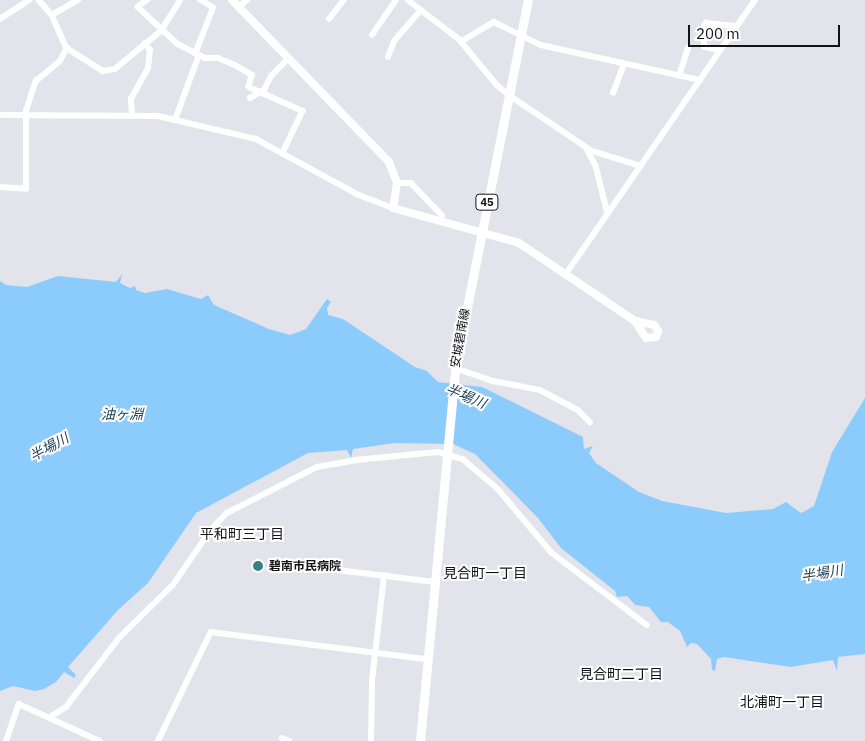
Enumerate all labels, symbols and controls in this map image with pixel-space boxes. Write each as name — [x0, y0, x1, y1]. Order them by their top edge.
scale bar — [690, 15, 842, 47]
text: 200 m — [696, 24, 740, 43]
road number: 45 — [474, 193, 500, 210]
street label: 安城碧南線 — [448, 307, 472, 369]
water label: 半場川 — [443, 380, 489, 412]
water label: 油ヶ淵 — [101, 406, 143, 422]
water label: 半場川 — [27, 429, 71, 465]
district label: 平和町三丁目 — [200, 526, 284, 542]
marker: 碧南市民病院 — [251, 559, 265, 573]
place label: 碧南市民病院 — [269, 559, 341, 573]
water label: 半場川 — [800, 561, 844, 585]
district label: 見合町一丁目 — [443, 565, 527, 581]
district label: 見合町二丁目 — [579, 666, 663, 682]
district label: 北浦町一丁目 — [740, 694, 824, 710]

